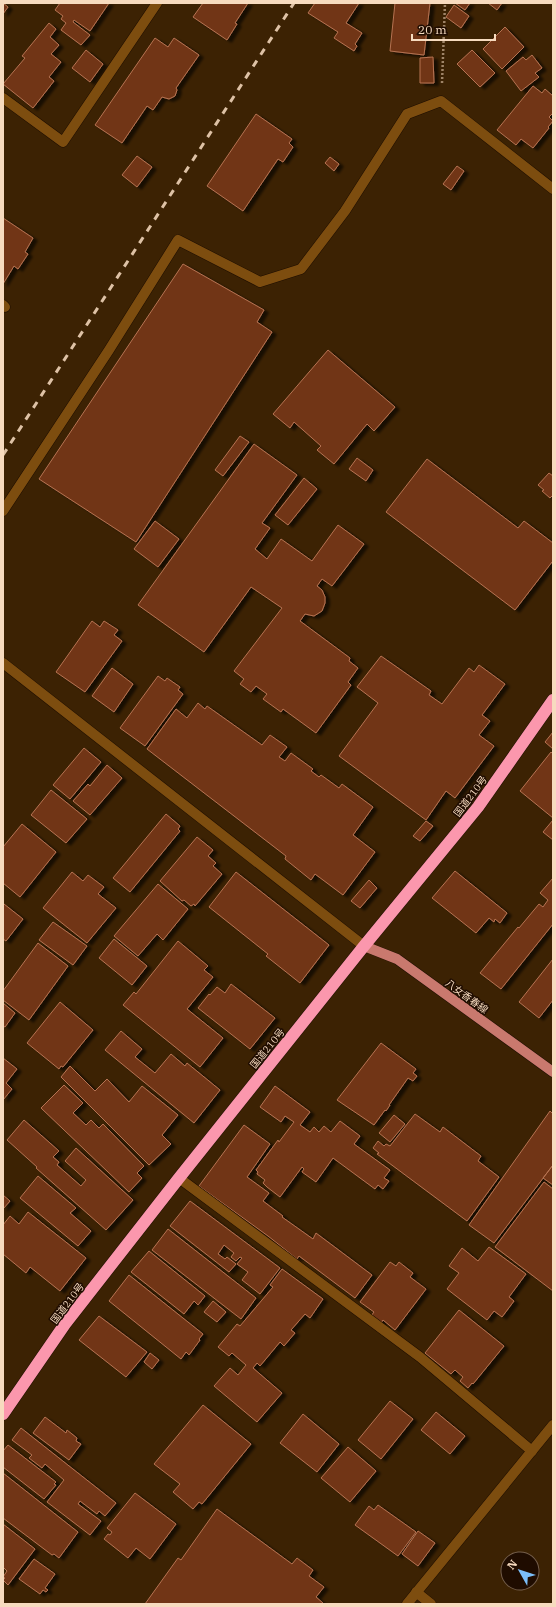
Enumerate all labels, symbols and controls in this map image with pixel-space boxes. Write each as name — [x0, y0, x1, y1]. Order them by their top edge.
scale bar — [412, 16, 495, 42]
text: 20 m — [418, 22, 447, 37]
street label: 国道210号 — [451, 773, 490, 819]
street label: 八女香春線 — [443, 976, 491, 1016]
street label: 国道210号 — [247, 1026, 288, 1071]
street label: 国道210号 — [48, 1280, 87, 1326]
north arrow — [500, 1551, 540, 1591]
text: N — [504, 1557, 521, 1572]

